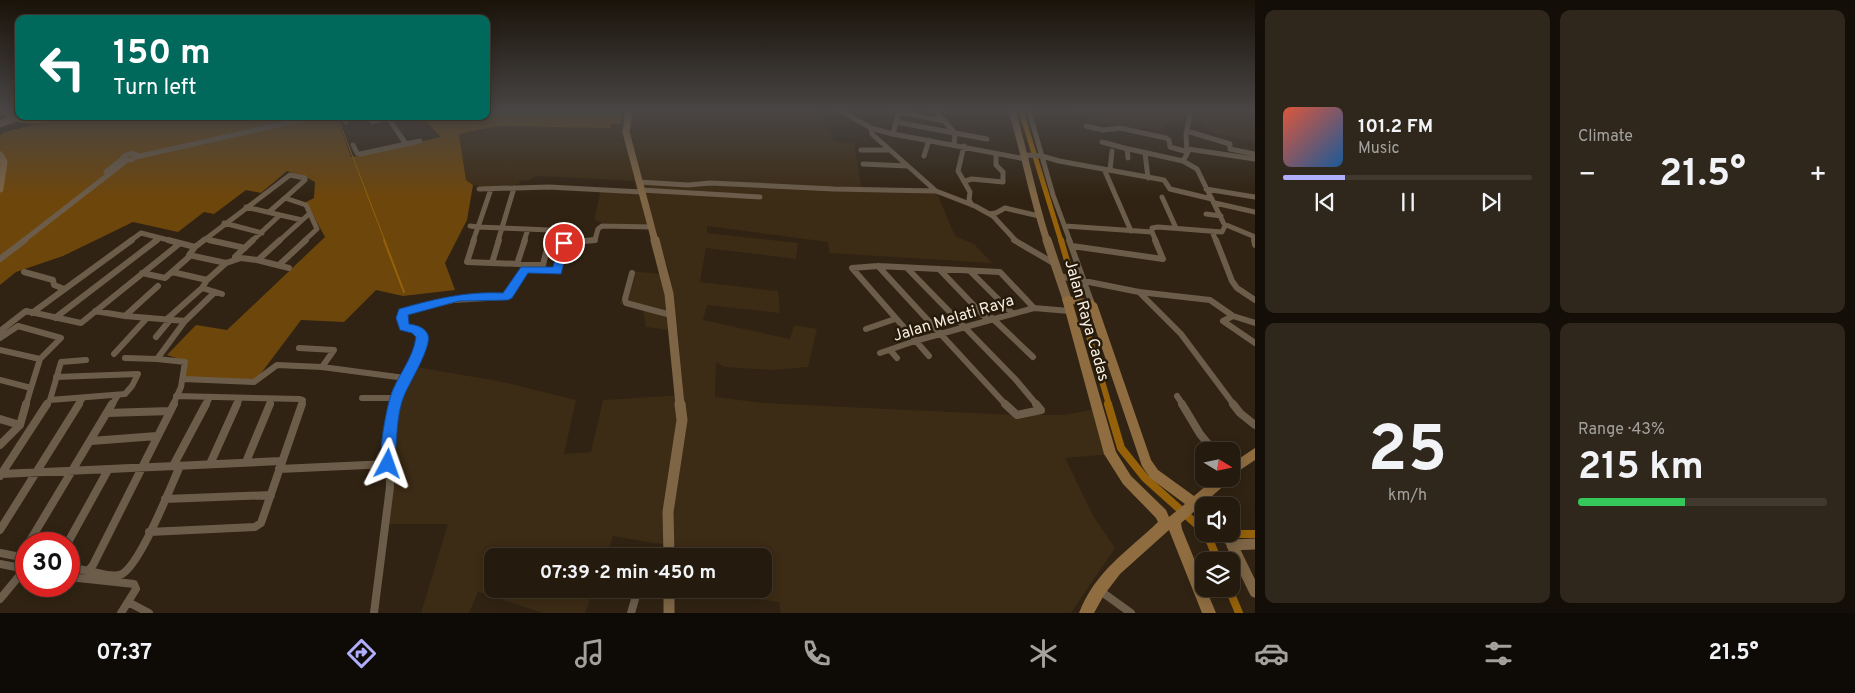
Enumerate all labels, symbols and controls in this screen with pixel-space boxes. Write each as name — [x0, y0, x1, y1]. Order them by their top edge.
text: 150 m — [113, 32, 211, 76]
icon: left — [30, 35, 95, 100]
text: Turn left — [113, 75, 196, 102]
text: 101.2 FM — [1358, 115, 1433, 139]
text: Climate — [1578, 127, 1633, 147]
text: Music — [1358, 139, 1399, 159]
text: 21.5° — [1659, 151, 1746, 200]
text: − — [1578, 158, 1596, 194]
text: + — [1809, 158, 1827, 194]
icon: previous — [1311, 188, 1339, 216]
icon: pause — [1394, 188, 1422, 216]
icon: next — [1477, 188, 1505, 216]
pin — [543, 222, 585, 264]
icon: arrive — [550, 229, 578, 257]
street label: Jalan Raya Cadas — [1059, 257, 1113, 384]
street label: Jalan Melati Raya — [891, 291, 1017, 347]
text: 25 — [1368, 412, 1447, 494]
text: Range · 43% — [1578, 420, 1665, 440]
position arrow — [361, 437, 413, 489]
north arrow — [1195, 442, 1240, 488]
map controls — [1195, 442, 1240, 597]
text: 215 km — [1578, 444, 1704, 493]
text: km/h — [1388, 486, 1427, 506]
button: sound — [1195, 497, 1240, 542]
speed limit sign: 30 — [15, 532, 80, 597]
button: layers — [1195, 552, 1240, 597]
text: 07:39 · 2 min · 450 m — [540, 561, 716, 585]
icon: directions — [344, 636, 379, 671]
icon: music — [572, 636, 607, 671]
icon: phone — [799, 636, 834, 671]
icon: climate — [1026, 636, 1061, 671]
icon: car — [1254, 636, 1289, 671]
icon: filters — [1481, 636, 1516, 671]
text: 07:37 — [96, 640, 152, 667]
text: 21.5° — [1708, 640, 1759, 667]

